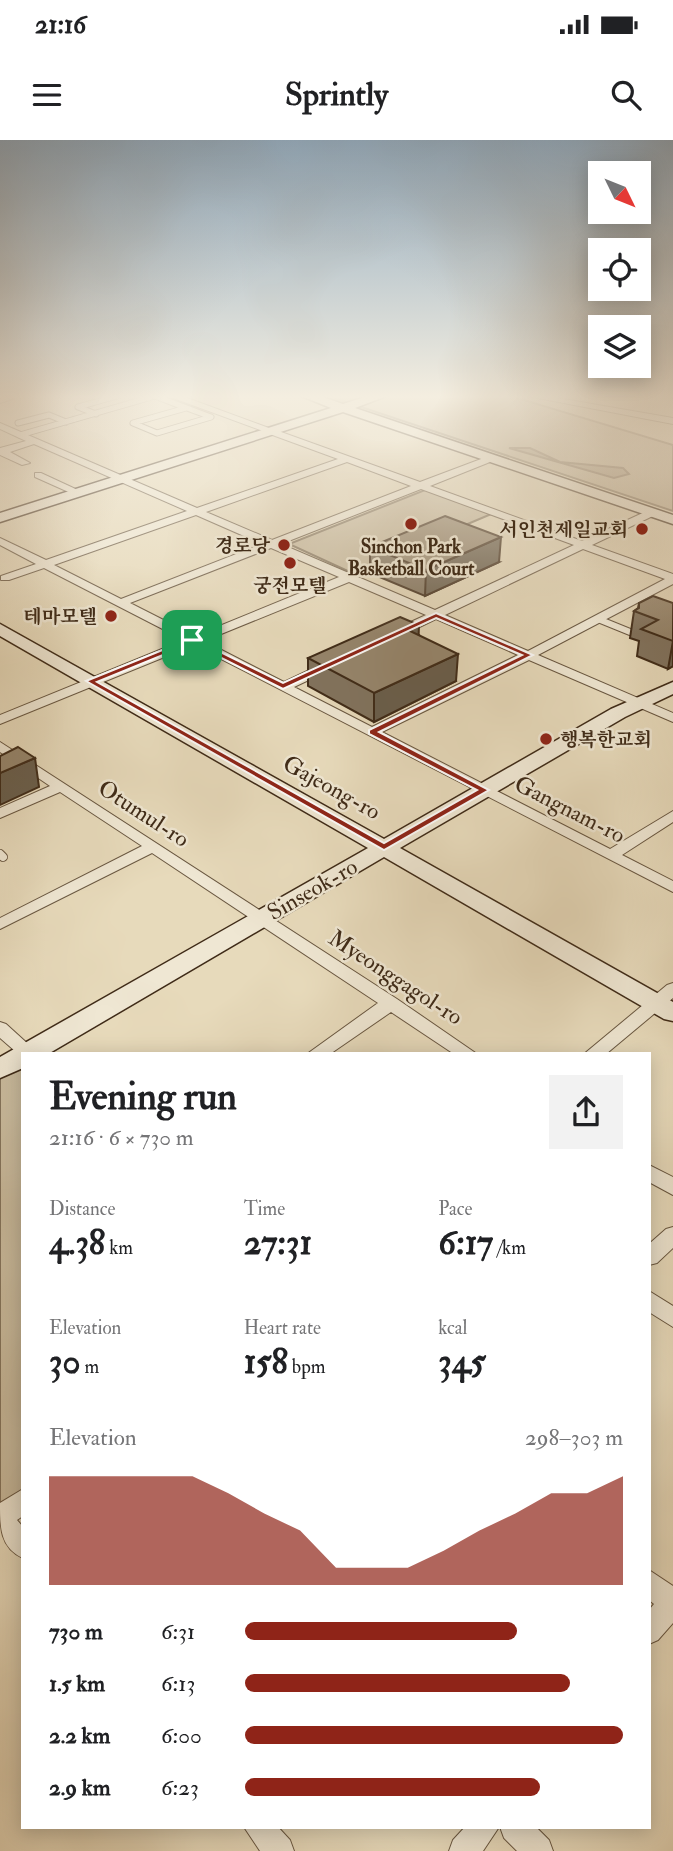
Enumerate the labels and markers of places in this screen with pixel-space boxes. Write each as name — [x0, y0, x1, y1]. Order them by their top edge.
marker: Sinchon Park Basketball Court — [403, 516, 419, 532]
place label: 서인천제일교회 — [500, 518, 628, 542]
marker: 서인천제일교회 — [634, 521, 650, 537]
place label: 경로당 — [215, 534, 271, 558]
place label: Sinchon Park Basketball Court — [348, 535, 475, 581]
marker: 경로당 — [276, 537, 292, 553]
marker: 궁전모텔 — [282, 555, 298, 571]
place label: 궁전모텔 — [253, 574, 327, 598]
place label: 테마모텔 — [24, 605, 97, 629]
marker: 테마모텔 — [103, 608, 119, 624]
pin — [162, 610, 222, 670]
place label: 행복한교회 — [560, 728, 652, 752]
marker: 행복한교회 — [538, 731, 554, 747]

